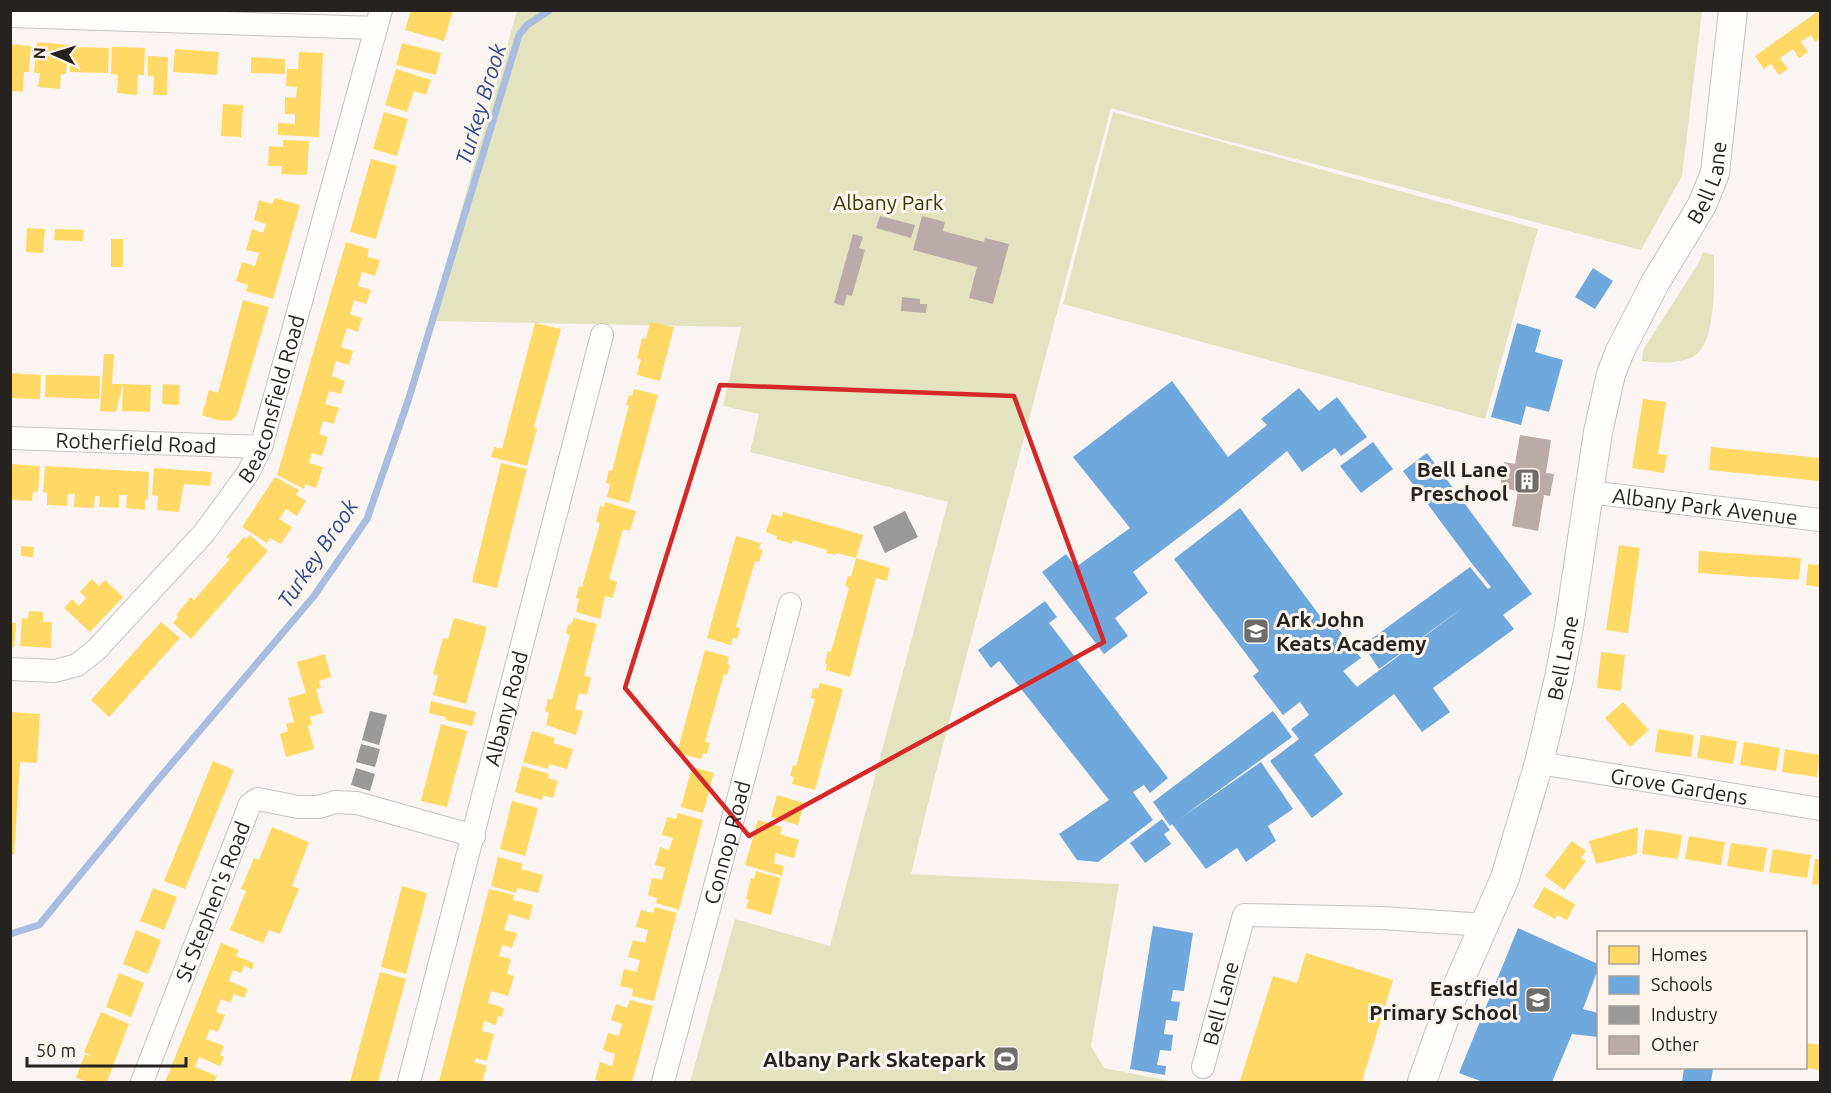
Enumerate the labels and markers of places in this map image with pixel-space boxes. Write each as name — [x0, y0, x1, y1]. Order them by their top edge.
place label: Bell Lane Preschool — [1410, 457, 1508, 505]
building icon: Bell Lane Preschool — [1512, 466, 1542, 496]
place label: Ark John Keats Academy — [1276, 607, 1427, 655]
school or university icon: Ark John Keats Academy — [1241, 616, 1271, 646]
place label: Eastfield Primary School — [1369, 976, 1518, 1024]
school or university icon: Eastfield Primary School — [1523, 985, 1553, 1015]
sports icon: Albany Park Skatepark — [991, 1044, 1021, 1074]
place label: Albany Park Skatepark — [763, 1047, 986, 1071]

